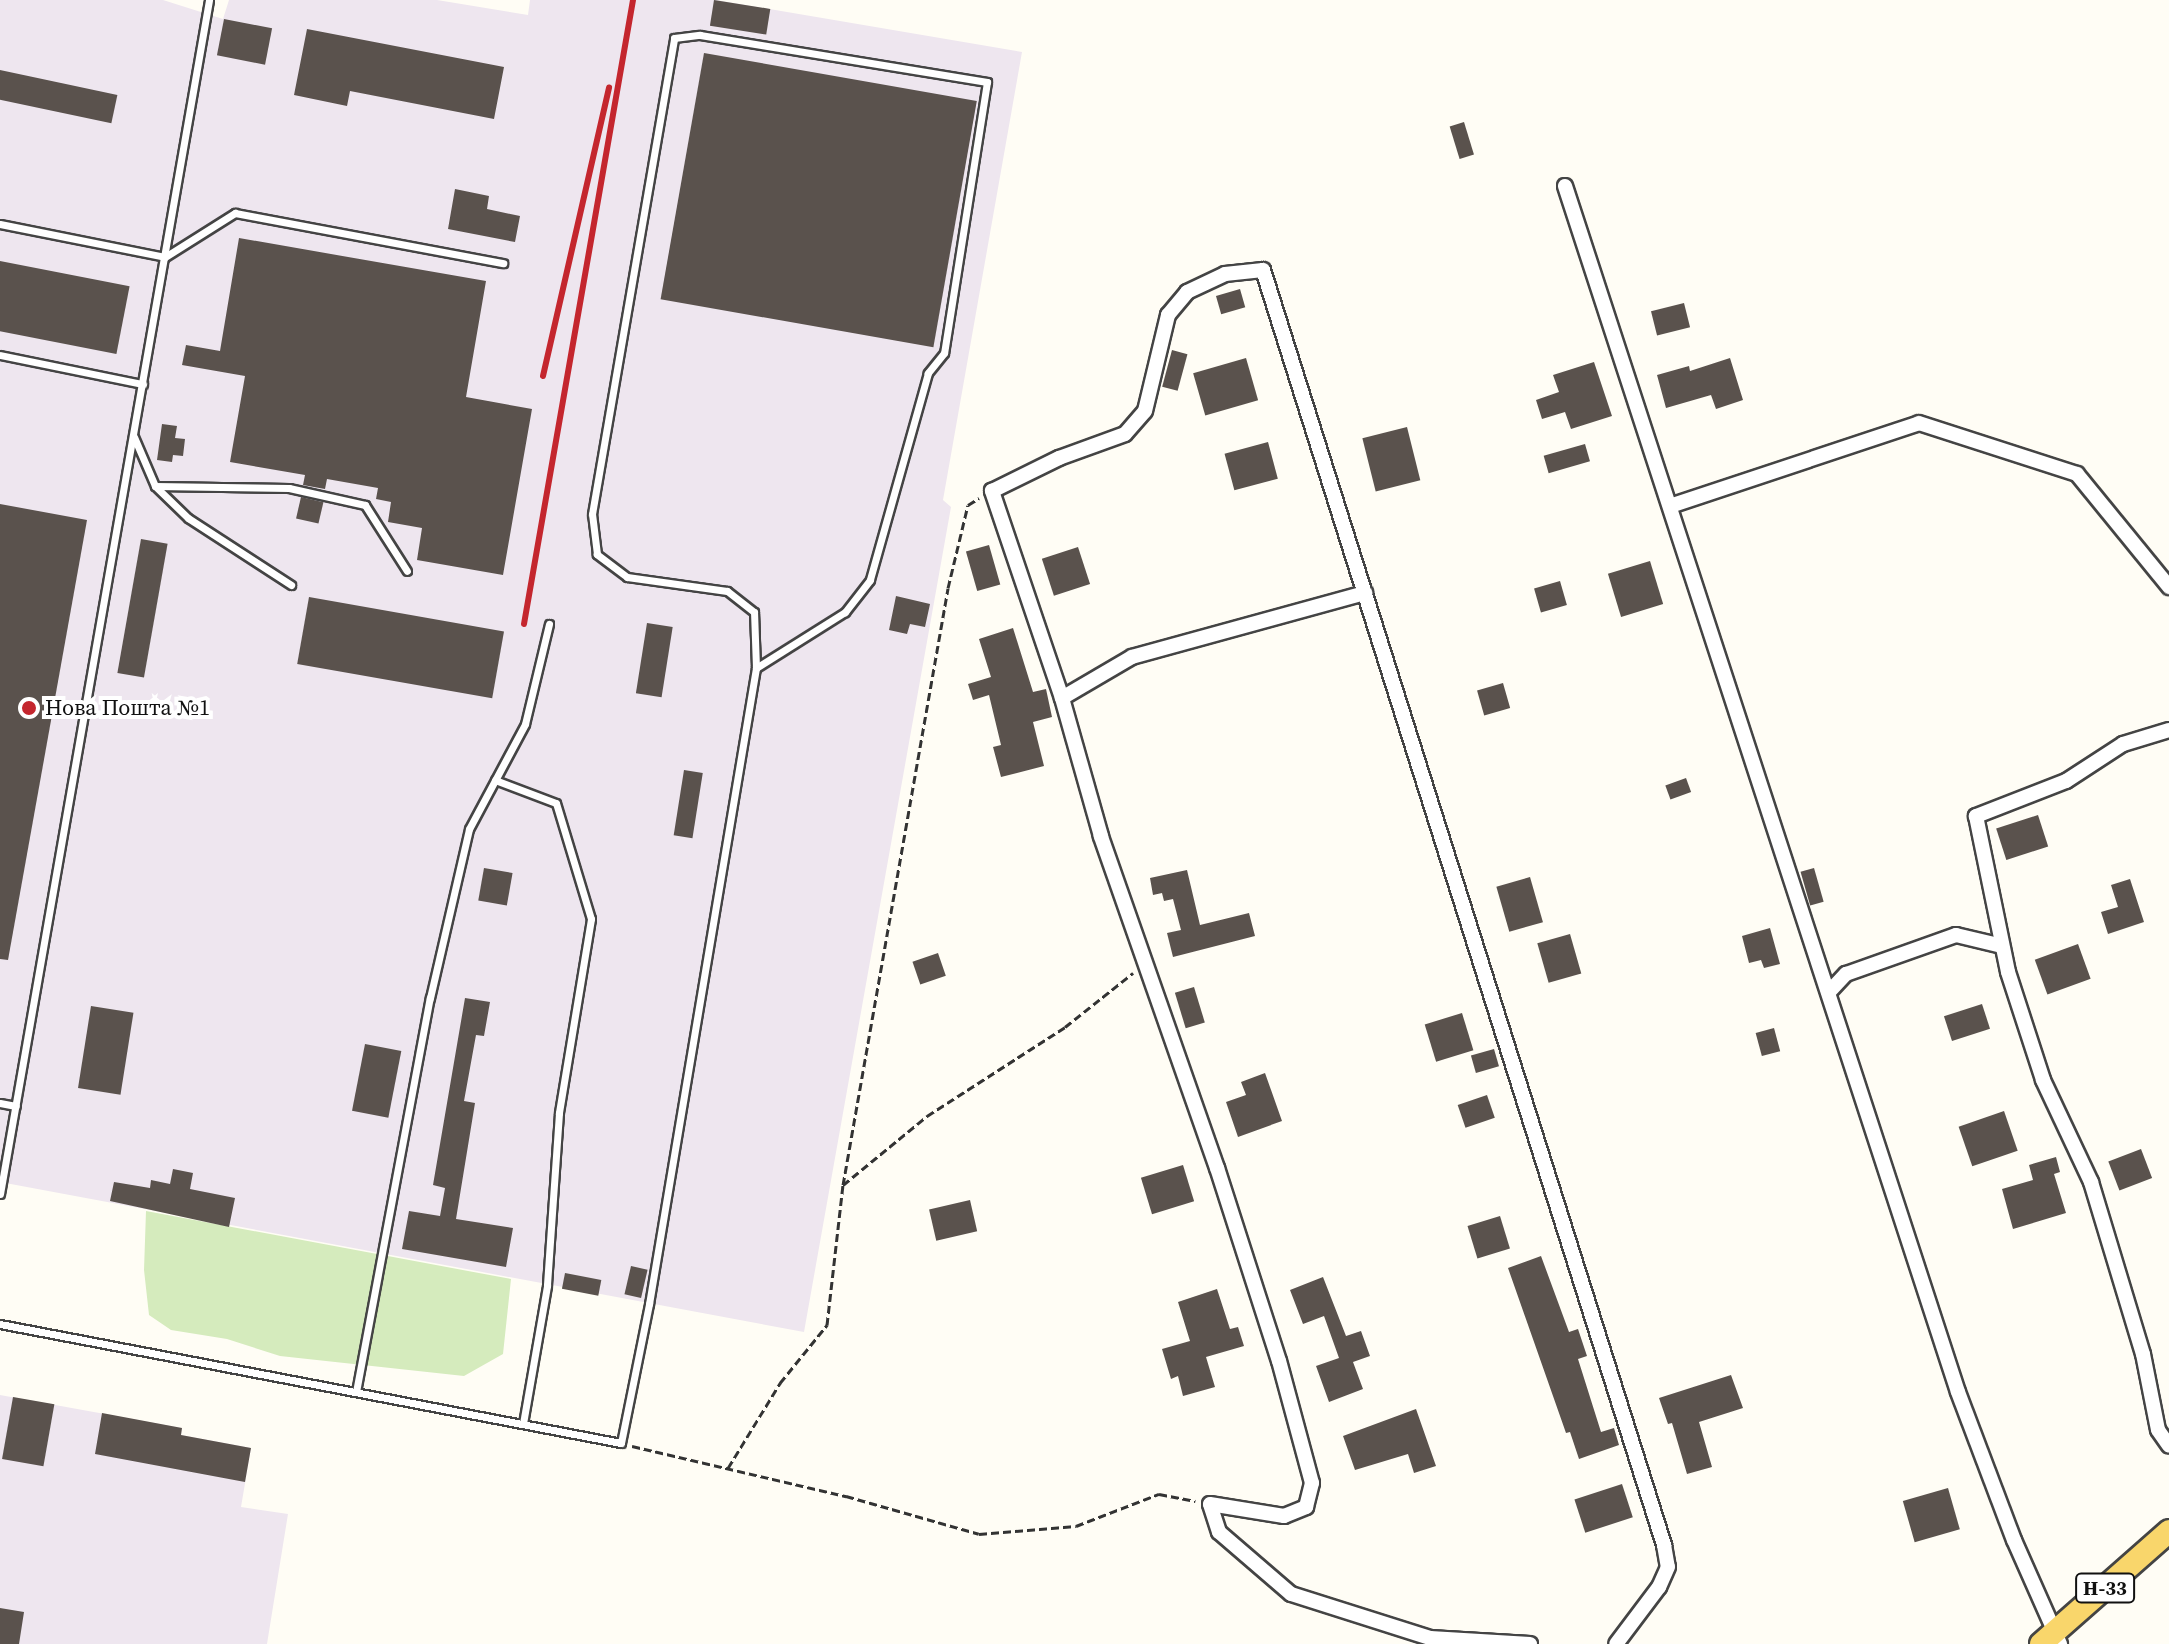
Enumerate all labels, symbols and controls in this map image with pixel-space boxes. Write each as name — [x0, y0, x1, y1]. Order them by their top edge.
place label: Нова Пошта №1 — [45, 695, 210, 721]
marker: Нова Пошта №1 — [20, 699, 38, 717]
road number: Н-33 — [2075, 1572, 2135, 1604]

